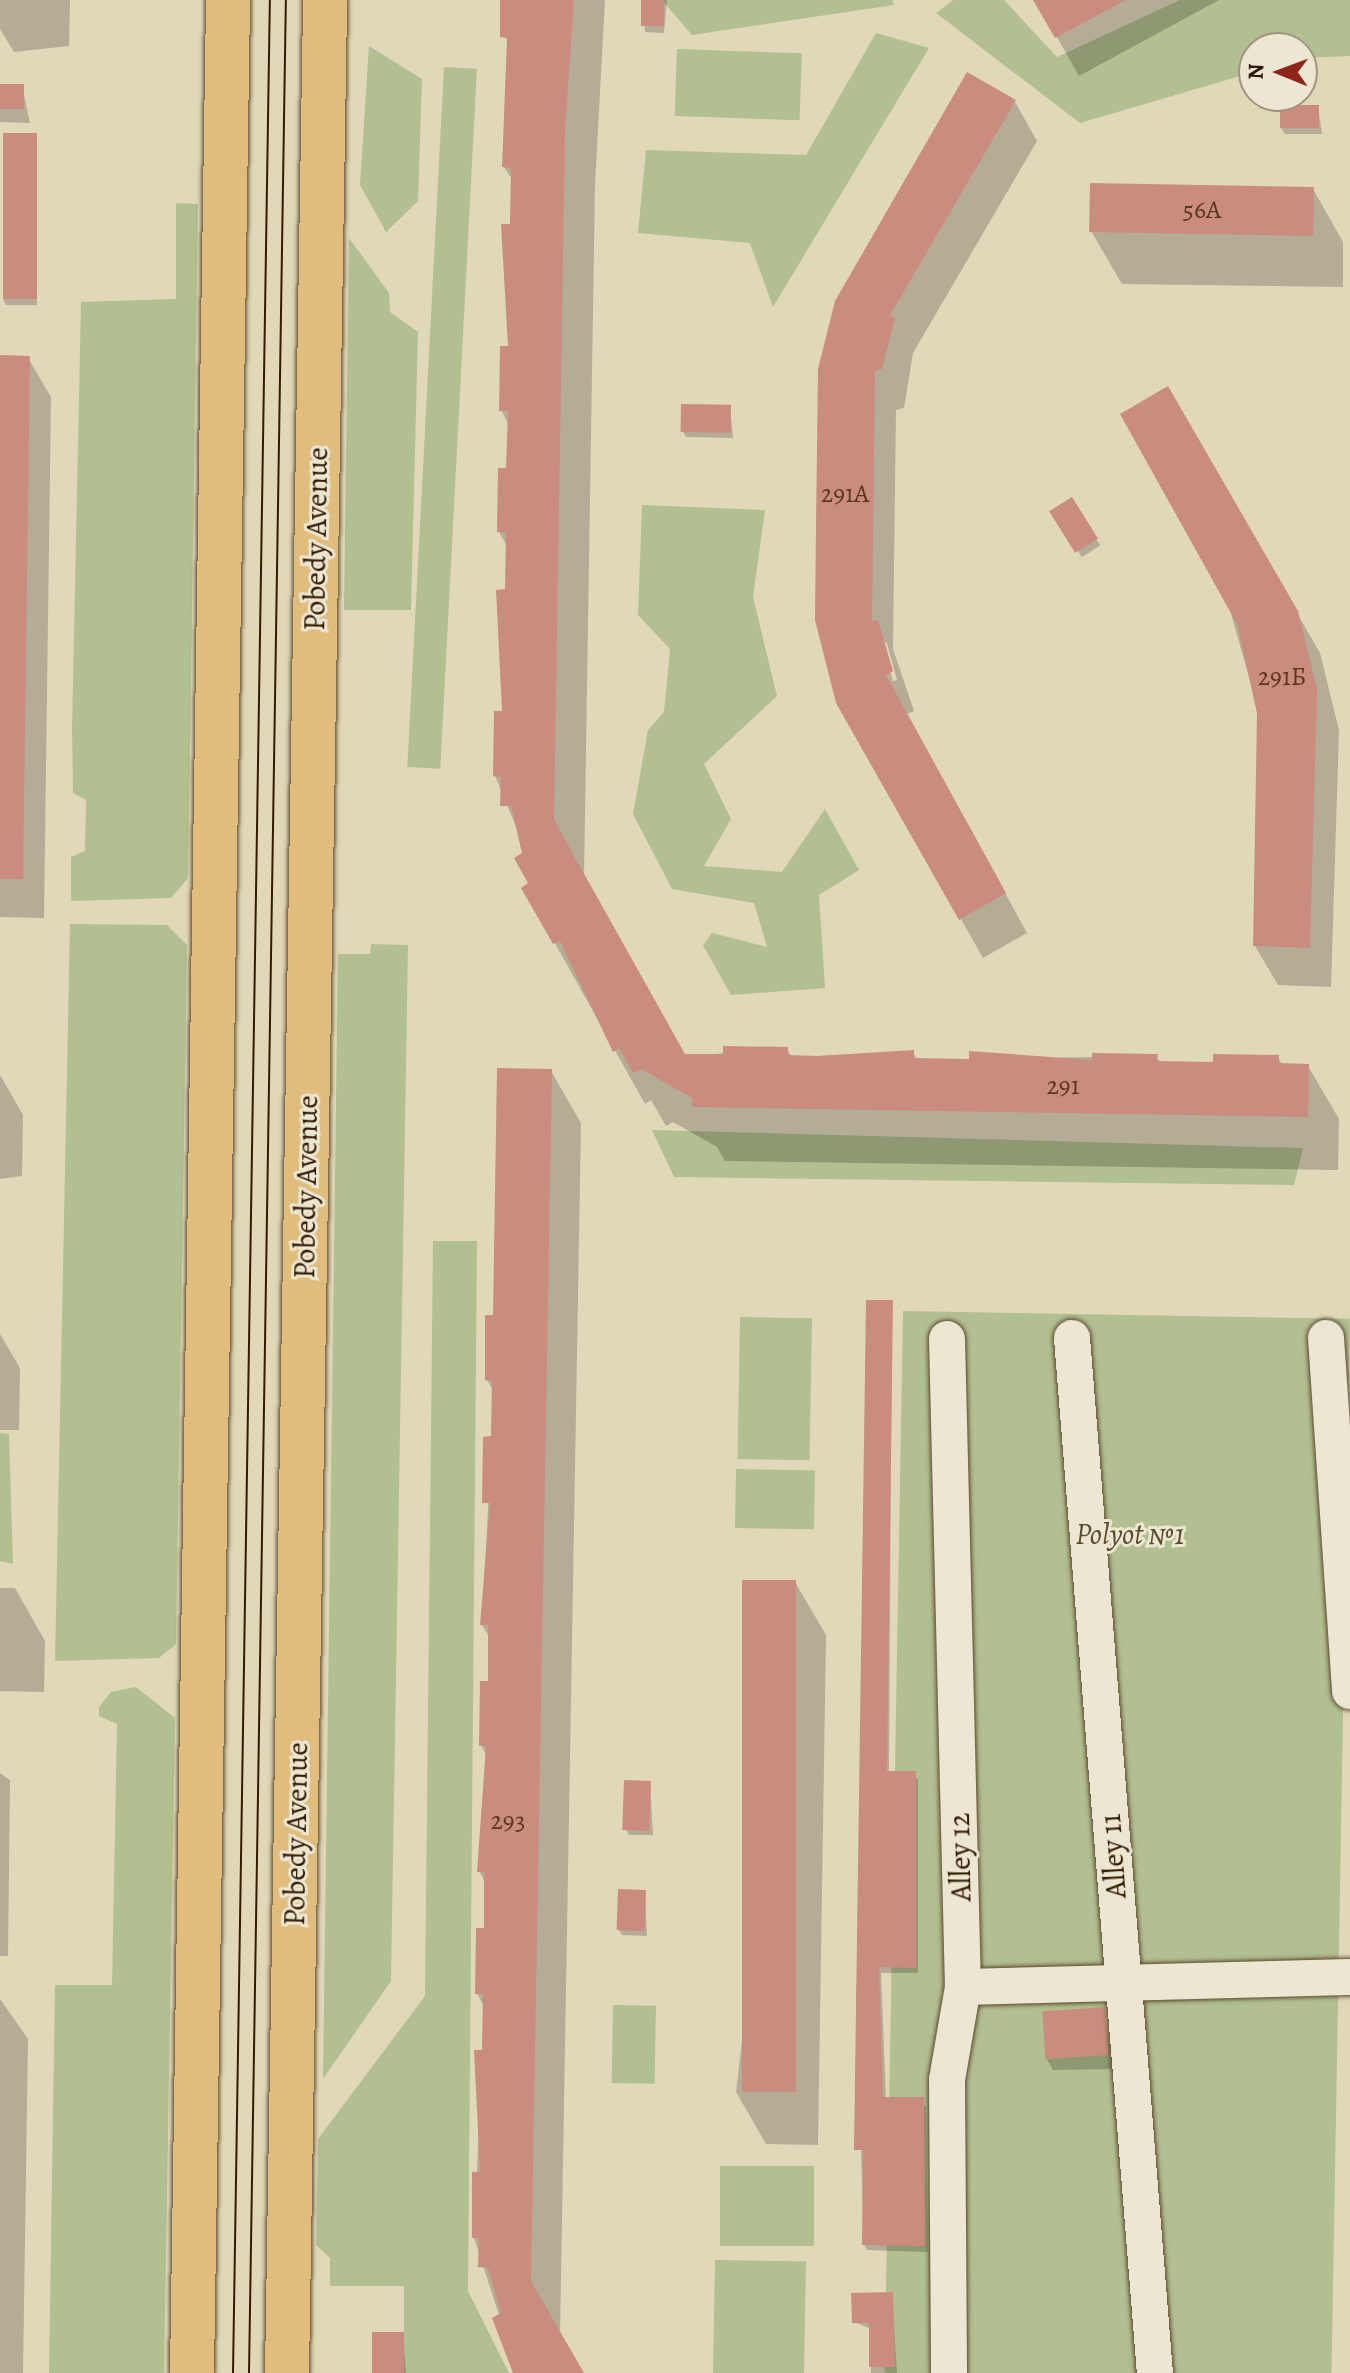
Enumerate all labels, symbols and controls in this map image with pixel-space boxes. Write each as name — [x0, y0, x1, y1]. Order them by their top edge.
north arrow — [1238, 32, 1318, 112]
text: N — [1241, 63, 1271, 80]
house number: 56А — [1183, 194, 1221, 226]
street label: Pobedy Avenue — [296, 447, 336, 631]
house number: 291А — [821, 478, 869, 510]
house number: 291Б — [1258, 661, 1306, 693]
house number: 291 — [1046, 1070, 1080, 1102]
street label: Pobedy Avenue — [286, 1095, 326, 1279]
park label: Polyot №1 — [1075, 1516, 1185, 1552]
street label: Pobedy Avenue — [276, 1742, 316, 1926]
house number: 293 — [491, 1805, 525, 1837]
street label: Alley 12 — [941, 1812, 979, 1902]
street label: Alley 11 — [1092, 1812, 1134, 1900]

